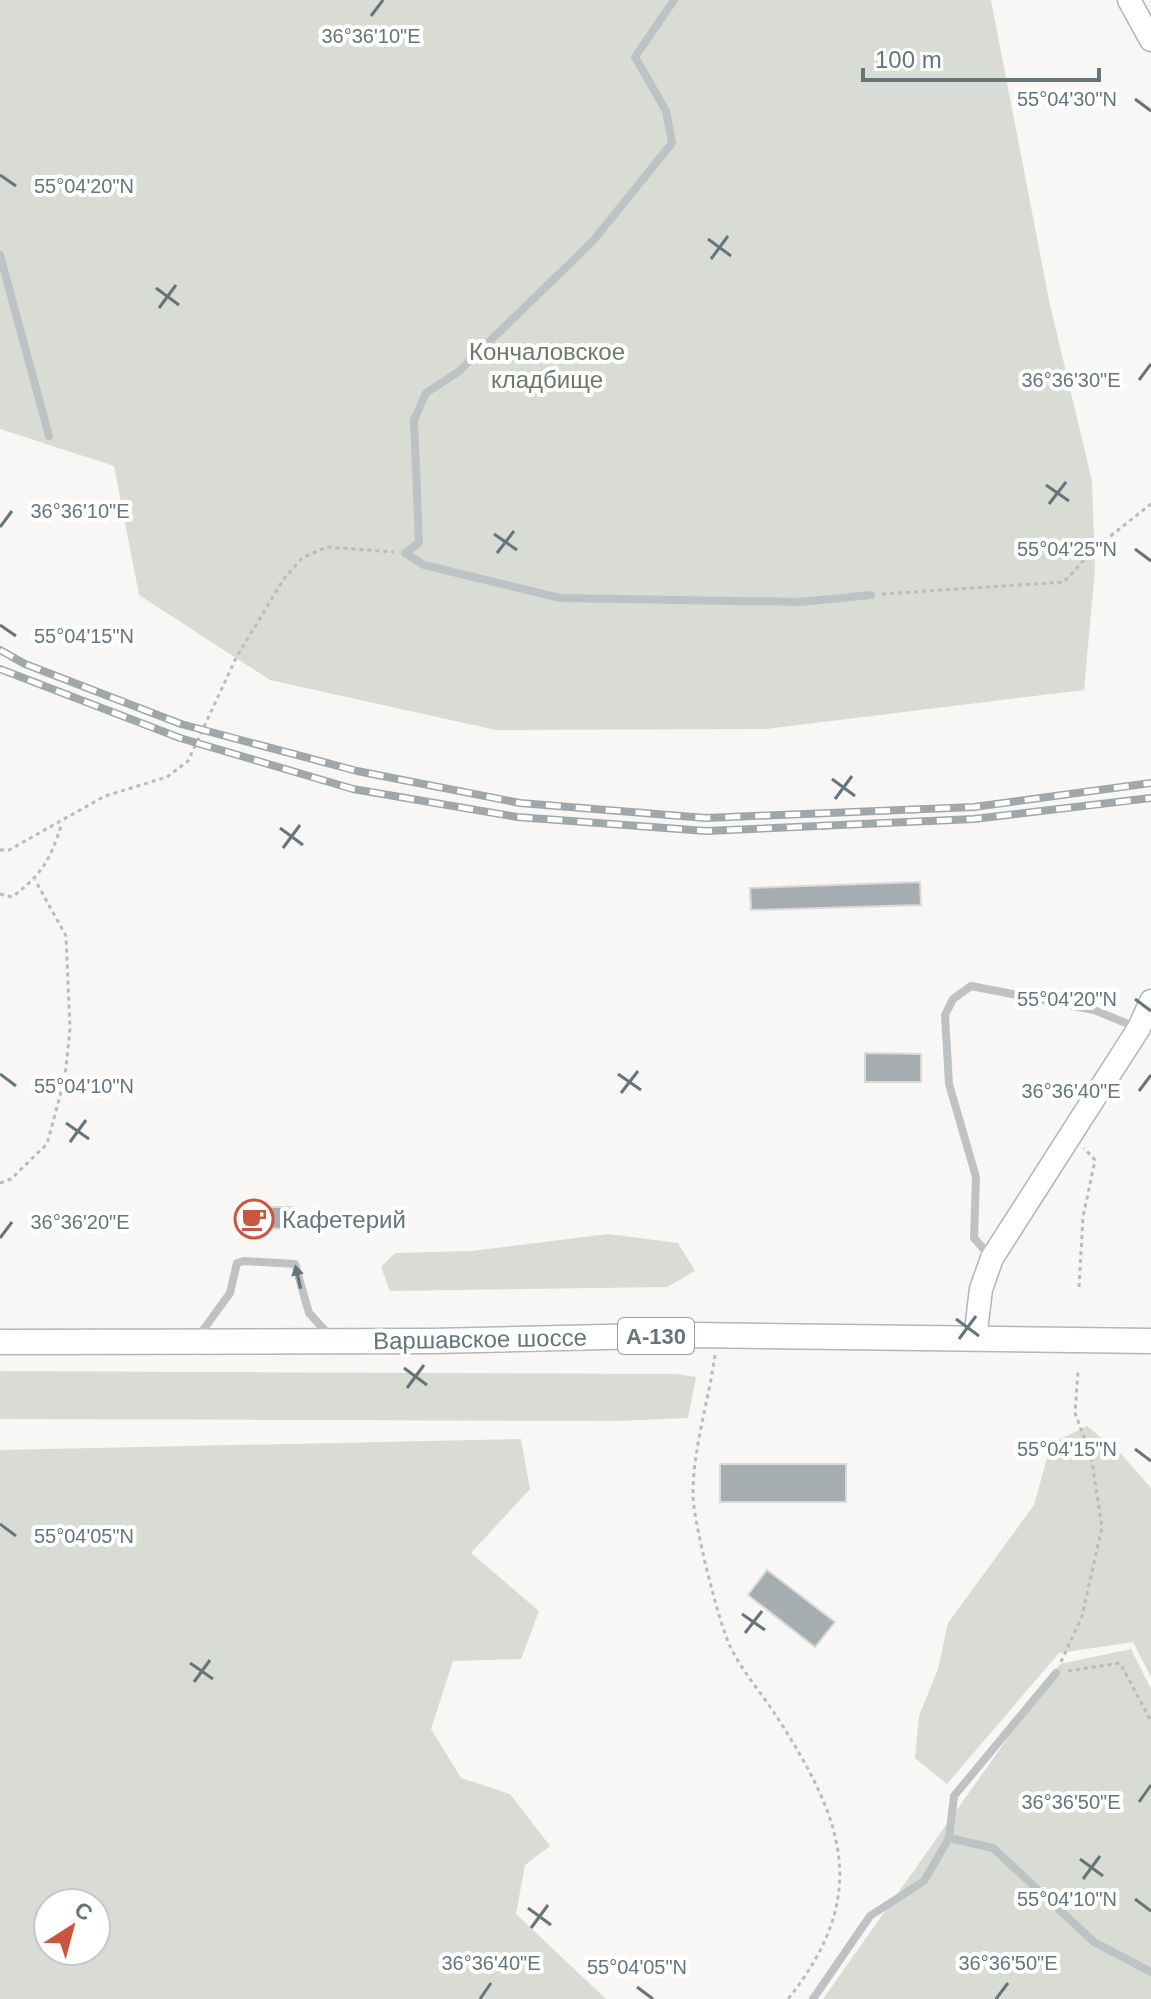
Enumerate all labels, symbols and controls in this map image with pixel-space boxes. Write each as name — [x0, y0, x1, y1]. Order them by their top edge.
text: 36°36'10"E — [322, 25, 421, 47]
scale bar — [863, 32, 1099, 82]
text: 100 m — [875, 46, 942, 73]
text: 55°04'30"N — [1017, 88, 1117, 110]
text: 55°04'20"N — [34, 175, 134, 197]
park label: Кончаловское кладбище — [469, 338, 625, 393]
text: 36°36'30"E — [1022, 369, 1121, 391]
text: 36°36'10"E — [31, 500, 130, 522]
text: 55°04'25"N — [1017, 538, 1117, 560]
text: 55°04'15"N — [34, 625, 134, 647]
text: 55°04'20"N — [1017, 988, 1117, 1010]
text: 55°04'10"N — [34, 1075, 134, 1097]
text: 36°36'40"E — [1022, 1080, 1121, 1102]
cafe icon: Кафетерий — [233, 1198, 275, 1240]
place label: Кафетерий — [282, 1206, 406, 1233]
text: 36°36'20"E — [31, 1211, 130, 1233]
one-way arrow — [291, 1264, 303, 1289]
road number: А-130 — [618, 1318, 694, 1354]
street label: Варшавское шоссе — [373, 1324, 587, 1354]
text: 55°04'15"N — [1017, 1438, 1117, 1460]
text: 55°04'05"N — [34, 1525, 134, 1547]
text: 36°36'50"E — [1022, 1791, 1121, 1813]
north arrow — [32, 1887, 112, 1967]
text: 55°04'10"N — [1017, 1888, 1117, 1910]
text: С — [70, 1896, 97, 1926]
text: 36°36'40"E — [442, 1952, 541, 1974]
text: 36°36'50"E — [959, 1952, 1058, 1974]
text: 55°04'05"N — [587, 1956, 687, 1978]

